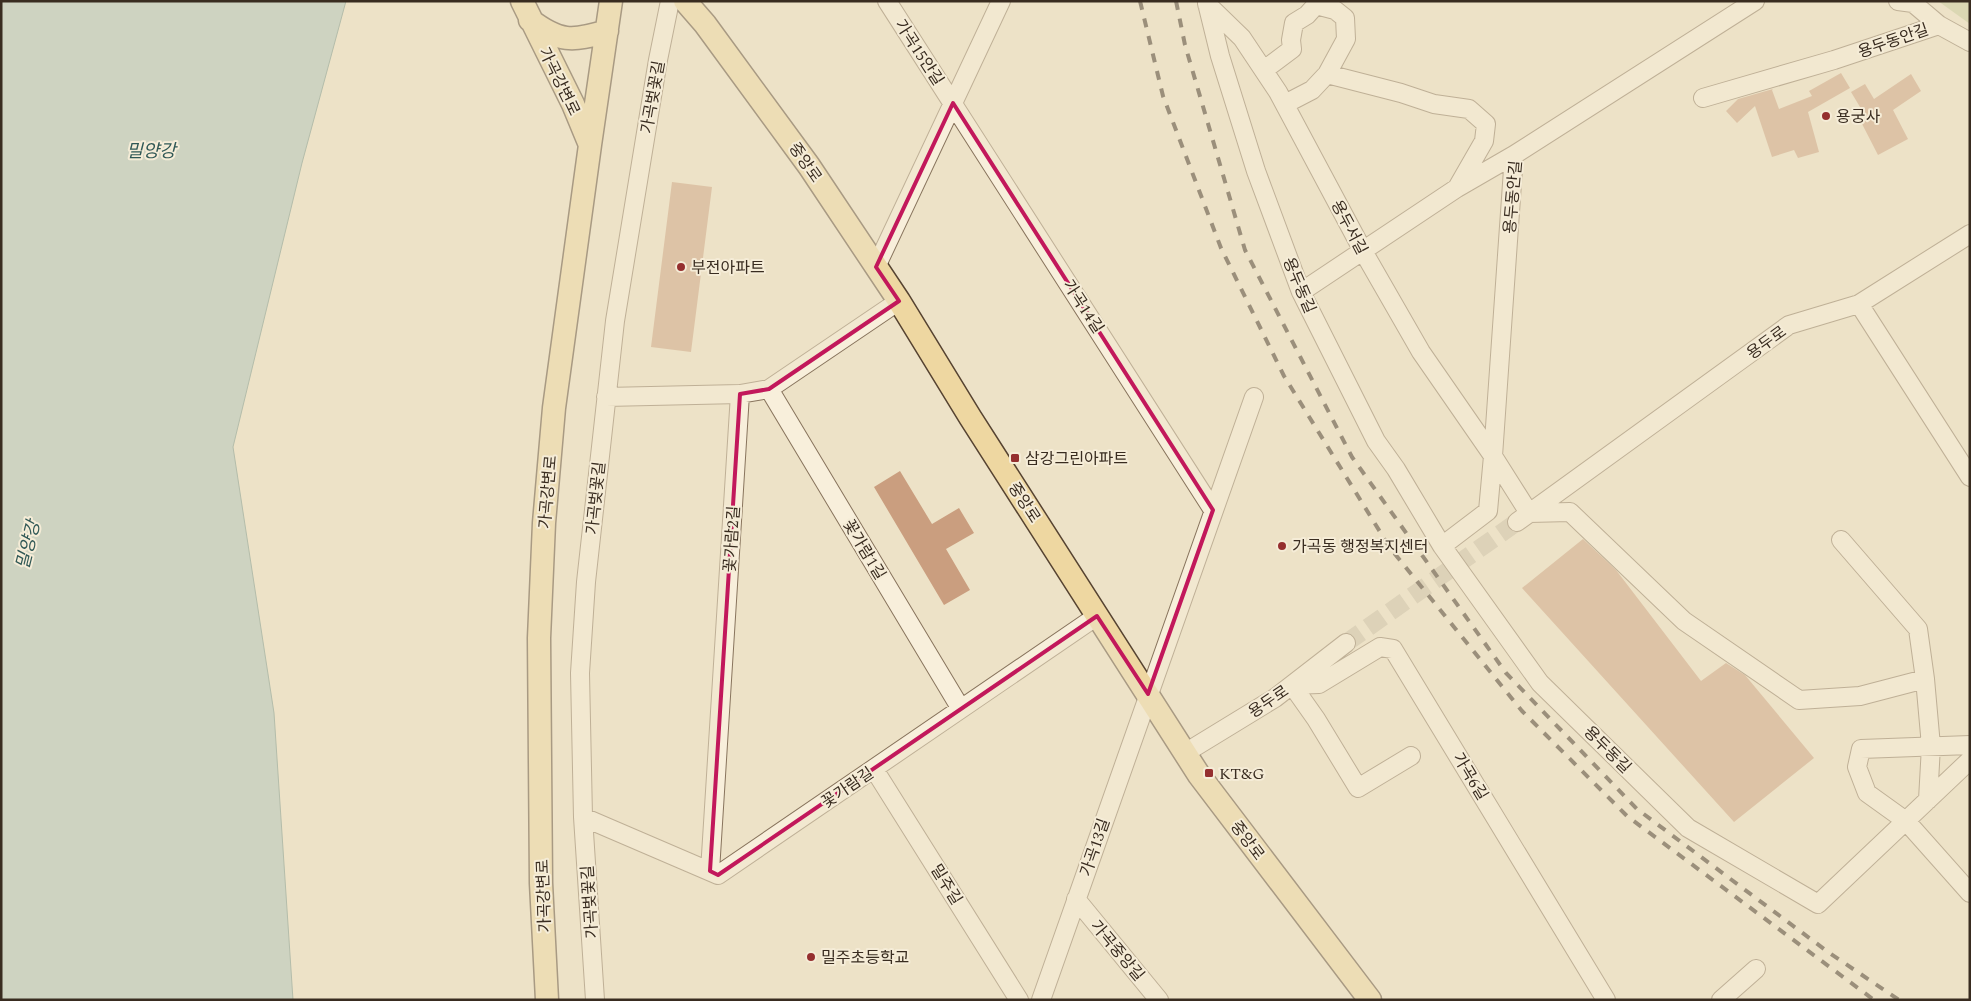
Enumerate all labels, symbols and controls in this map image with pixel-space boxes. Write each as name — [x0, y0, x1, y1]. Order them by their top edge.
street label: 가곡15안길 — [889, 15, 950, 90]
street label: 용두동안길 — [1855, 18, 1932, 64]
street label: 가곡강변로 — [532, 43, 586, 120]
street label: 가곡벚꽃길 — [635, 59, 671, 136]
place label: 용궁사 — [1836, 105, 1880, 129]
marker: 용궁사 — [1820, 110, 1832, 122]
water label: 밀양강 — [126, 138, 178, 165]
street label: 중앙로 — [783, 138, 828, 188]
street label: 용두동안길 — [1498, 159, 1528, 235]
street label: 용두서길 — [1325, 196, 1374, 259]
street label: 용두동길 — [1277, 254, 1322, 317]
place label: 부전아파트 — [691, 256, 765, 280]
marker: 부전아파트 — [675, 261, 687, 273]
street label: 가곡14길 — [1057, 275, 1110, 338]
street label: 용두로 — [1742, 320, 1792, 365]
place label: 삼강그린아파트 — [1025, 447, 1128, 471]
marker: 삼강그린아파트 — [1009, 452, 1021, 464]
street label: 가곡강변로 — [533, 454, 563, 530]
street label: 가곡벚꽃길 — [580, 460, 612, 536]
street label: 중앙로 — [1002, 477, 1046, 528]
street label: 꽃가람2길 — [718, 505, 746, 573]
water label: 밀양강 — [9, 515, 48, 572]
street label: 꽃가람1길 — [837, 515, 892, 584]
place label: 가곡동 행정복지센터 — [1292, 535, 1428, 559]
marker: 가곡동 행정복지센터 — [1276, 540, 1288, 552]
street label: 용두로 — [1244, 679, 1294, 724]
street label: 용두동길 — [1578, 720, 1637, 779]
street label: 가곡6길 — [1446, 748, 1494, 805]
street label: 꽃가람길 — [816, 761, 879, 814]
place label: KT&G — [1219, 762, 1265, 786]
marker: KT&G — [1203, 767, 1215, 779]
street label: 가곡13길 — [1074, 815, 1116, 880]
street label: 중앙로 — [1224, 816, 1270, 866]
street label: 가곡강변로 — [531, 858, 557, 933]
street label: 밀주길 — [924, 859, 968, 910]
street label: 가곡벚꽃길 — [575, 864, 605, 939]
street label: 가곡중앙길 — [1084, 915, 1150, 987]
place label: 밀주초등학교 — [821, 946, 909, 970]
marker: 밀주초등학교 — [805, 951, 817, 963]

